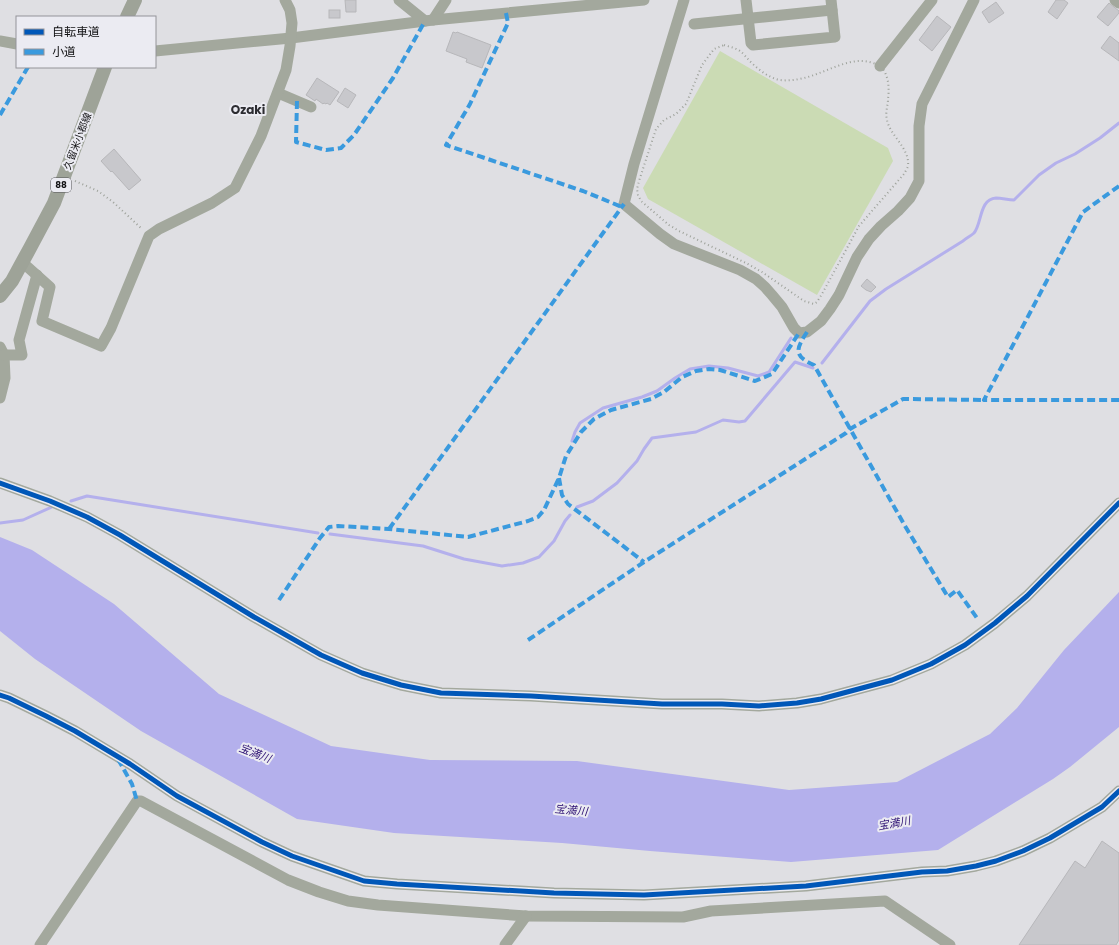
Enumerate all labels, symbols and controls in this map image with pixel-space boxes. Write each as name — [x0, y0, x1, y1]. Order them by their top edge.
legend — [16, 16, 156, 68]
text: 自転車道 — [52, 23, 100, 40]
text: 小道 — [52, 43, 76, 60]
district label: Ozaki — [231, 101, 265, 118]
street label: 久留米小郡線 — [60, 110, 95, 172]
road number: 88 — [51, 178, 71, 192]
water label: 宝満川 — [237, 740, 274, 767]
water label: 宝満川 — [554, 801, 589, 819]
water label: 宝満川 — [876, 812, 913, 834]

